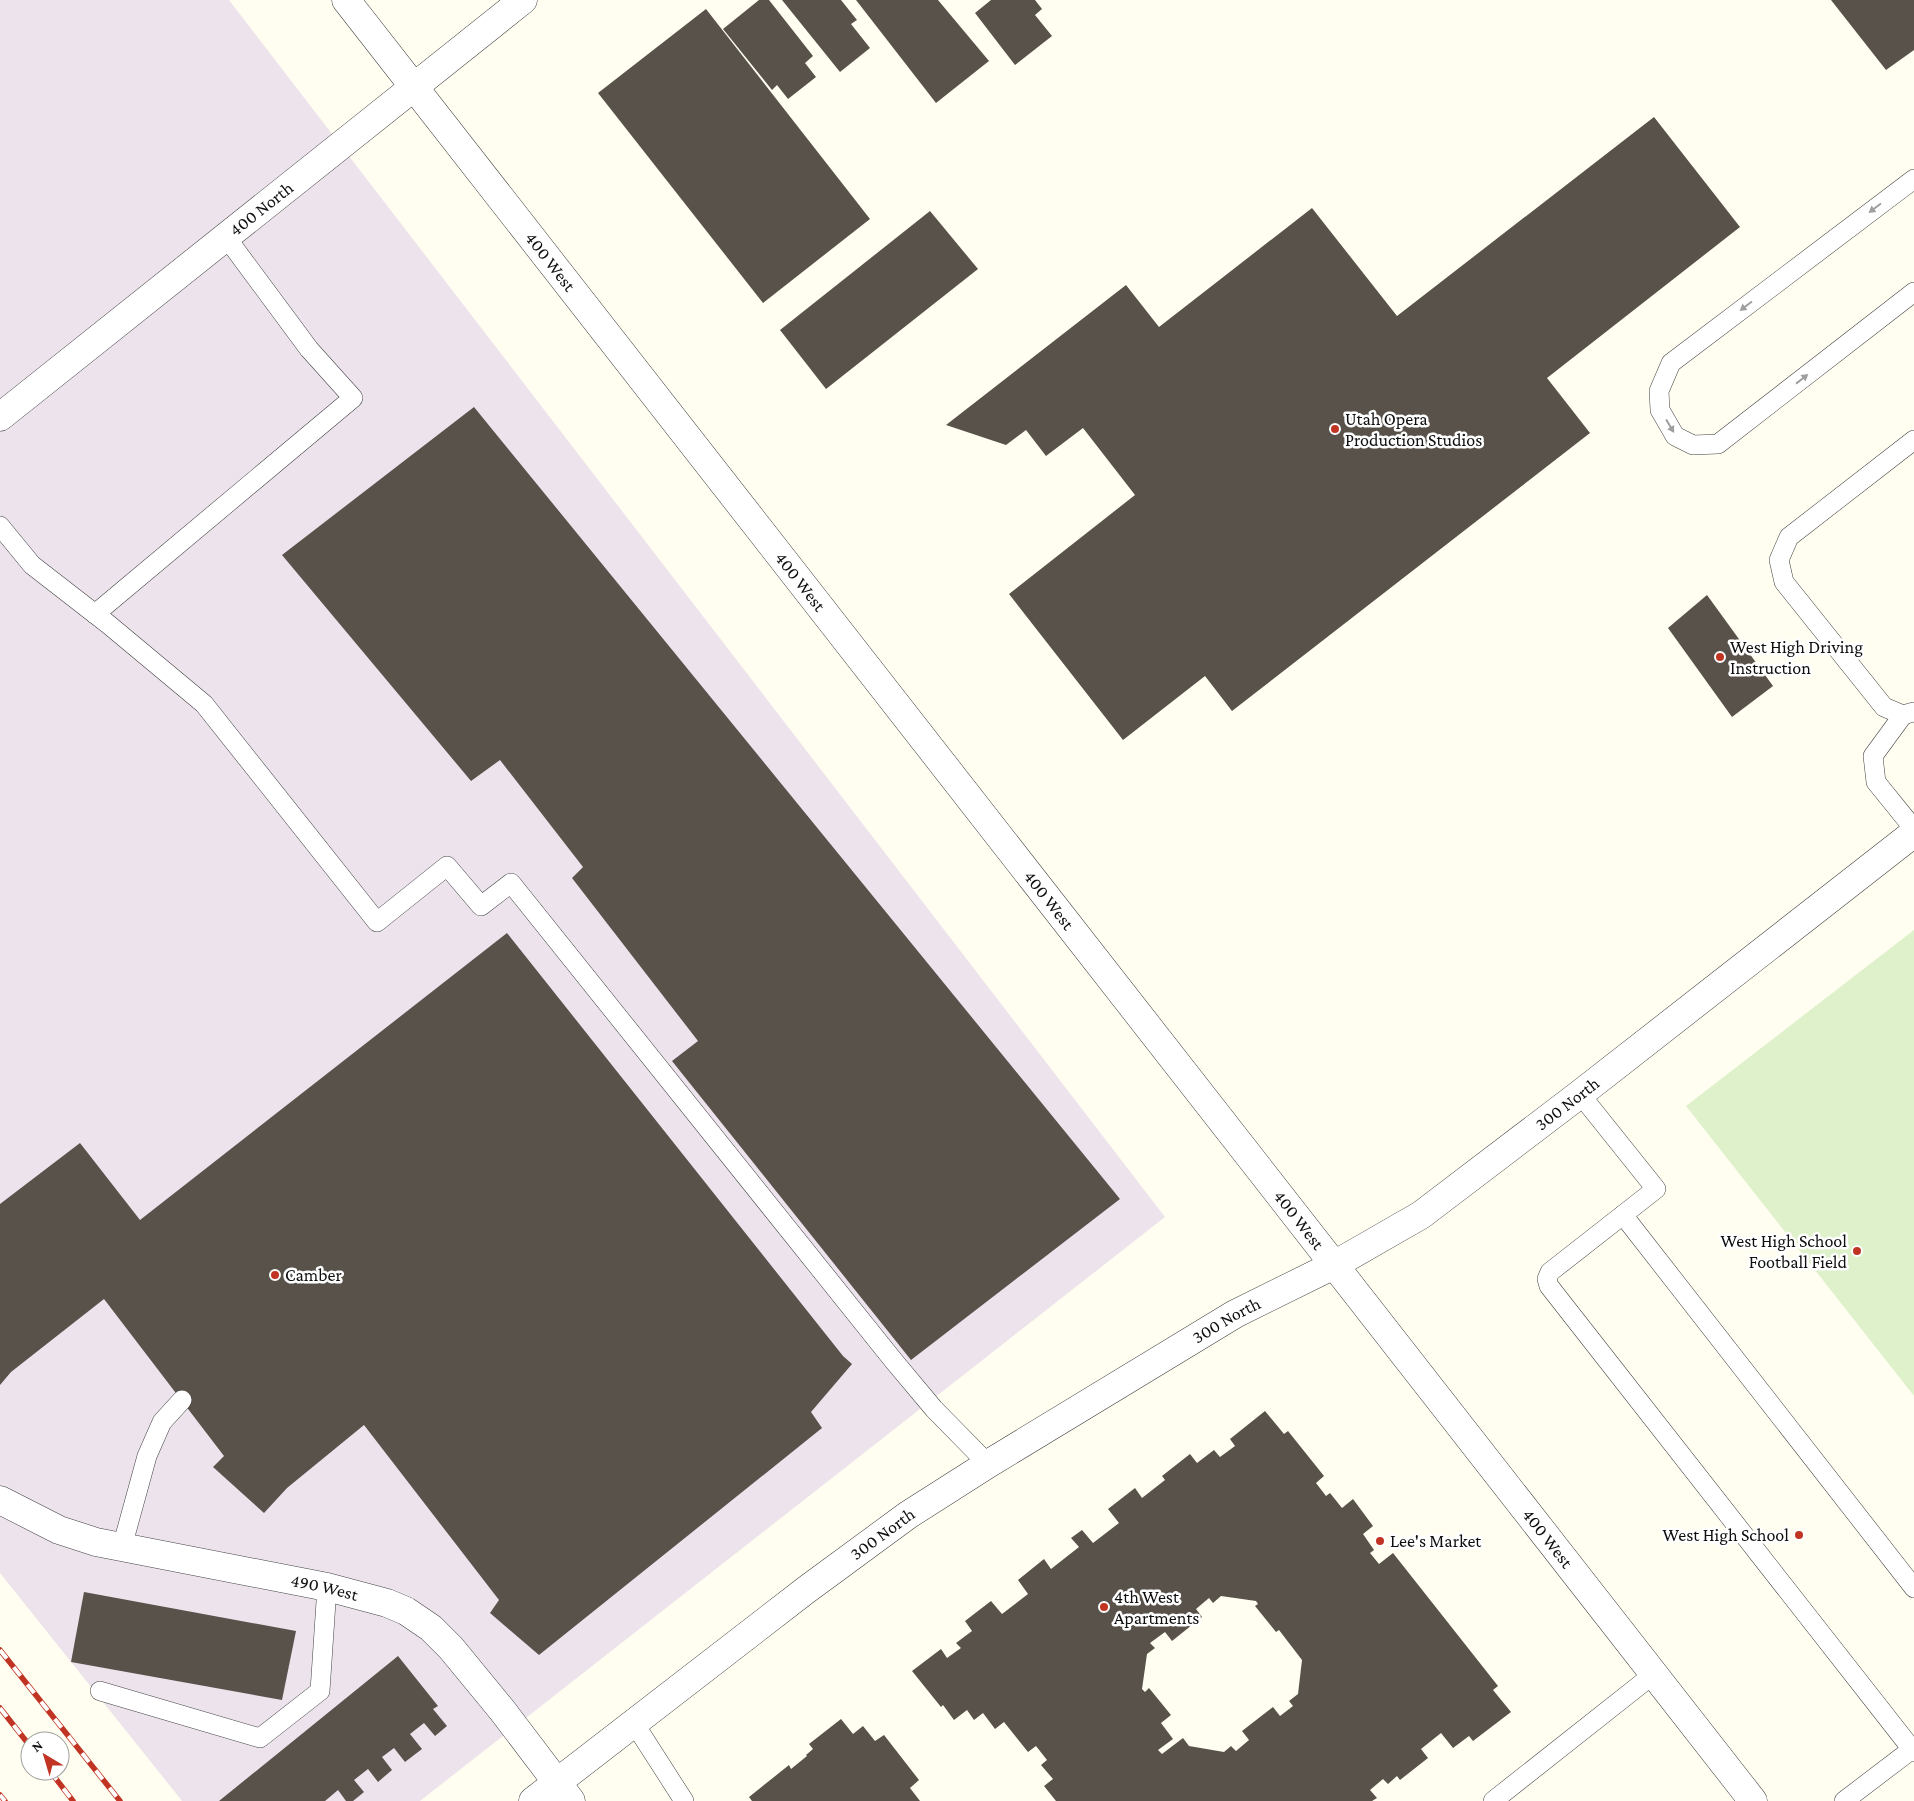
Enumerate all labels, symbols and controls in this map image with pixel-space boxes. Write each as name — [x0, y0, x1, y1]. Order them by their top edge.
street label: 400 North — [225, 177, 297, 240]
one-way arrow — [1868, 203, 1882, 213]
street label: 400 West — [521, 228, 580, 296]
one-way arrow — [1739, 301, 1753, 311]
one-way arrow — [1796, 373, 1809, 384]
place label: Utah Opera Production Studios — [1345, 409, 1482, 450]
one-way arrow — [1665, 420, 1674, 433]
marker: Utah Opera Production Studios — [1329, 423, 1341, 435]
street label: 400 West — [771, 548, 830, 616]
place label: West High Driving Instruction — [1730, 637, 1863, 678]
marker: West High Driving Instruction — [1714, 651, 1726, 663]
street label: 400 West — [1020, 866, 1079, 934]
street label: 300 North — [1531, 1073, 1603, 1134]
street label: 400 West — [1270, 1186, 1329, 1254]
place label: West High School Football Field — [1721, 1231, 1848, 1272]
marker: West High School Football Field — [1851, 1245, 1863, 1257]
place label: Camber — [285, 1265, 342, 1285]
marker: Camber — [269, 1269, 281, 1281]
street label: 300 North — [1189, 1293, 1264, 1347]
street label: 300 North — [846, 1503, 919, 1564]
street label: 400 West — [1518, 1505, 1578, 1573]
place label: West High School — [1663, 1525, 1789, 1545]
marker: West High School — [1793, 1529, 1805, 1541]
place label: Lee's Market — [1390, 1531, 1482, 1551]
marker: Lee's Market — [1374, 1535, 1386, 1547]
street label: 490 West — [289, 1570, 361, 1605]
place label: 4th West Apartments — [1114, 1587, 1199, 1628]
marker: 4th West Apartments — [1098, 1601, 1110, 1613]
north arrow — [20, 1731, 70, 1781]
text: N — [28, 1736, 46, 1755]

